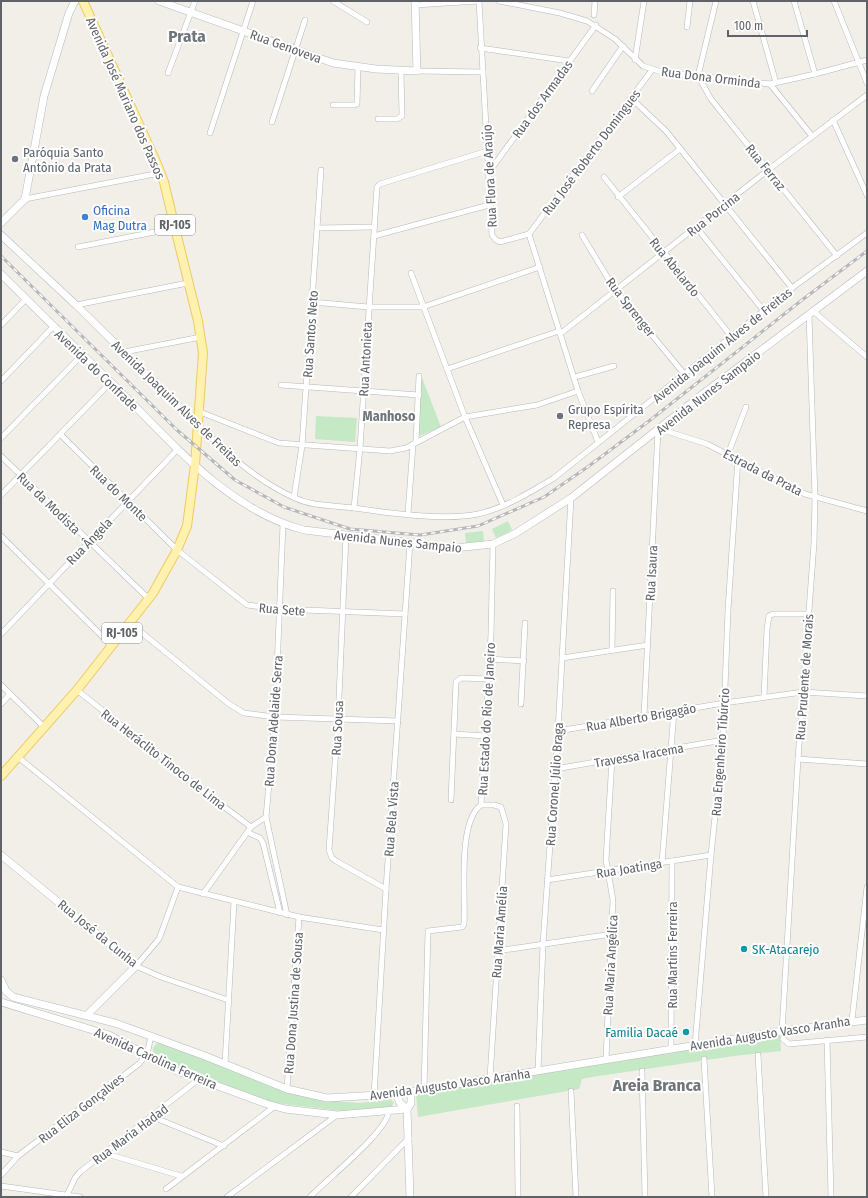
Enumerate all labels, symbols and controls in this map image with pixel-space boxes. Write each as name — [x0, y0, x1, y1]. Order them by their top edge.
scale bar — [728, 12, 807, 38]
street label: Avenida José Mariano dos Passos — [83, 15, 168, 182]
text: 100 m — [734, 19, 763, 33]
district label: Prata — [168, 26, 206, 47]
street label: Rua Genoveva — [248, 27, 324, 66]
street label: Rua dos Armadas — [509, 57, 576, 141]
street label: Rua Dona Orminda — [660, 64, 762, 91]
street label: Rua José Roberto Domingues — [539, 86, 644, 218]
street label: Rua Flora de Araújo — [479, 124, 500, 228]
street label: Rua Ferraz — [742, 141, 789, 193]
place label: Paróquia Santo Antônio da Prata — [23, 145, 112, 175]
marker: Paróquia Santo Antônio da Prata — [10, 154, 20, 164]
street label: Rua Porcina — [684, 189, 743, 240]
place label: Oficina Mag Dutra — [93, 203, 147, 233]
marker: Oficina Mag Dutra — [80, 212, 90, 222]
road number: RJ-105 — [155, 215, 195, 235]
street label: Rua Abelardo — [646, 235, 703, 300]
street label: Rua Sprenger — [603, 275, 659, 340]
street label: Avenida Joaquim Alves de Freitas — [650, 284, 795, 406]
street label: Rua Santos Neto — [300, 290, 321, 378]
street label: Rua Antonieta — [356, 321, 375, 397]
street label: Avenida do Confrade — [52, 327, 142, 414]
street label: Avenida Joaquim Alves de Freitas — [109, 337, 245, 470]
street label: Avenida Nunes Sampaio — [653, 347, 764, 438]
place label: Grupo Espírita Represa — [568, 402, 644, 432]
district label: Manhoso — [363, 408, 416, 425]
marker: Grupo Espírita Represa — [555, 411, 565, 421]
street label: Estrada da Prata — [721, 446, 805, 499]
street label: Rua do Monte — [87, 462, 150, 524]
street label: Rua da Modista — [14, 469, 83, 537]
street label: Rua Ângela — [63, 515, 115, 568]
street label: Avenida Nunes Sampaio — [333, 527, 463, 556]
street label: Rua Isaura — [643, 545, 660, 601]
street label: Rua Sete — [258, 600, 306, 619]
street label: Rua Prudente de Morais — [793, 613, 816, 741]
road number: RJ-105 — [102, 623, 142, 643]
street label: Rua Estado do Rio de Janeiro — [475, 642, 498, 796]
street label: Rua Dona Adelaide Serra — [261, 655, 286, 787]
street label: Rua Engenheiro Tibúrcio — [709, 687, 732, 817]
street label: Rua Sousa — [329, 700, 346, 756]
street label: Rua Alberto Brigagão — [585, 700, 697, 735]
street label: Rua Heráclito Tinoco de Lima — [98, 706, 229, 813]
street label: Rua Coronel Júlio Braga — [543, 722, 566, 846]
street label: Travessa Iracema — [593, 740, 685, 771]
street label: Rua Bela Vista — [381, 781, 402, 857]
street label: Rua Joatinga — [595, 856, 663, 881]
street label: Rua Maria Amélia — [489, 885, 510, 979]
street label: Rua José da Cunha — [55, 897, 141, 970]
street label: Rua Martins Ferreira — [665, 901, 680, 1009]
street label: Rua Maria Angélica — [600, 914, 621, 1016]
street label: Rua Dona Justina de Sousa — [281, 932, 306, 1074]
place label: SK-Atacarejo — [752, 942, 820, 957]
marker: SK-Atacarejo — [739, 944, 749, 954]
street label: Avenida Augusto Vasco Aranha — [689, 1013, 851, 1054]
street label: Avenida Carolina Ferreira — [92, 1025, 220, 1092]
place label: Familia Dacaé — [605, 1025, 678, 1040]
marker: Familia Dacaé — [681, 1027, 691, 1037]
street label: Avenida Augusto Vasco Aranha — [369, 1066, 531, 1103]
street label: Rua Eliza Gonçalves — [36, 1070, 127, 1146]
district label: Areia Branca — [612, 1075, 702, 1096]
street label: Rua Maria Hadad — [90, 1101, 171, 1168]

